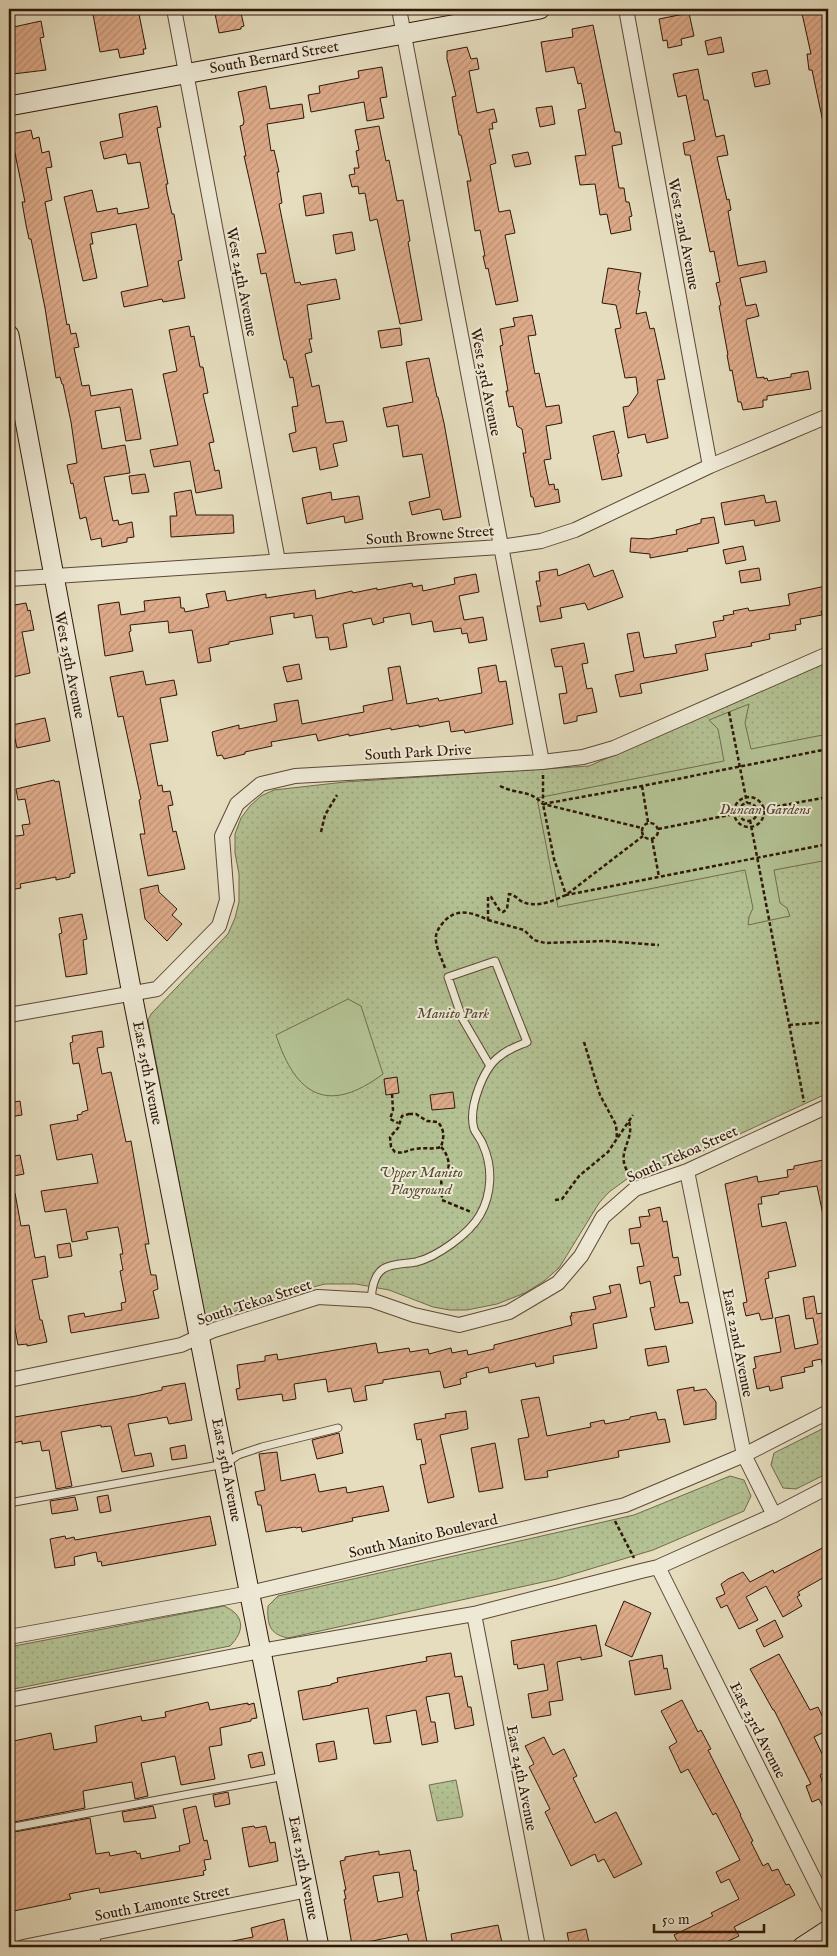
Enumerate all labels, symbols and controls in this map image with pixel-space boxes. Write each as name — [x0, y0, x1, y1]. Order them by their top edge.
street label: South Bernard Street — [208, 37, 340, 78]
street label: West 22nd Avenue — [663, 177, 704, 292]
street label: West 24th Avenue — [222, 226, 261, 338]
street label: West 23rd Avenue — [466, 327, 505, 438]
street label: South Browne Street — [365, 522, 495, 549]
street label: West 25th Avenue — [50, 610, 89, 720]
street label: South Park Drive — [364, 740, 472, 765]
park label: Duncan Gardens — [719, 800, 811, 819]
park label: Manito Park — [417, 1004, 489, 1023]
street label: East 25th Avenue — [128, 1020, 167, 1127]
street label: South Tekoa Street — [624, 1121, 741, 1187]
park label: Upper Manito Playground — [379, 1163, 463, 1200]
street label: South Tekoa Street — [194, 1275, 314, 1330]
street label: East 22nd Avenue — [718, 1287, 757, 1399]
street label: East 25th Avenue — [207, 1417, 246, 1524]
street label: South Manito Boulevard — [347, 1510, 500, 1563]
street label: East 23rd Avenue — [725, 1679, 790, 1782]
street label: East 24th Avenue — [502, 1724, 541, 1833]
street label: East 25th Avenue — [284, 1815, 323, 1922]
street label: South Lamonte Street — [93, 1881, 231, 1926]
scale bar — [654, 1901, 764, 1933]
text: 50 m — [662, 1910, 690, 1929]

